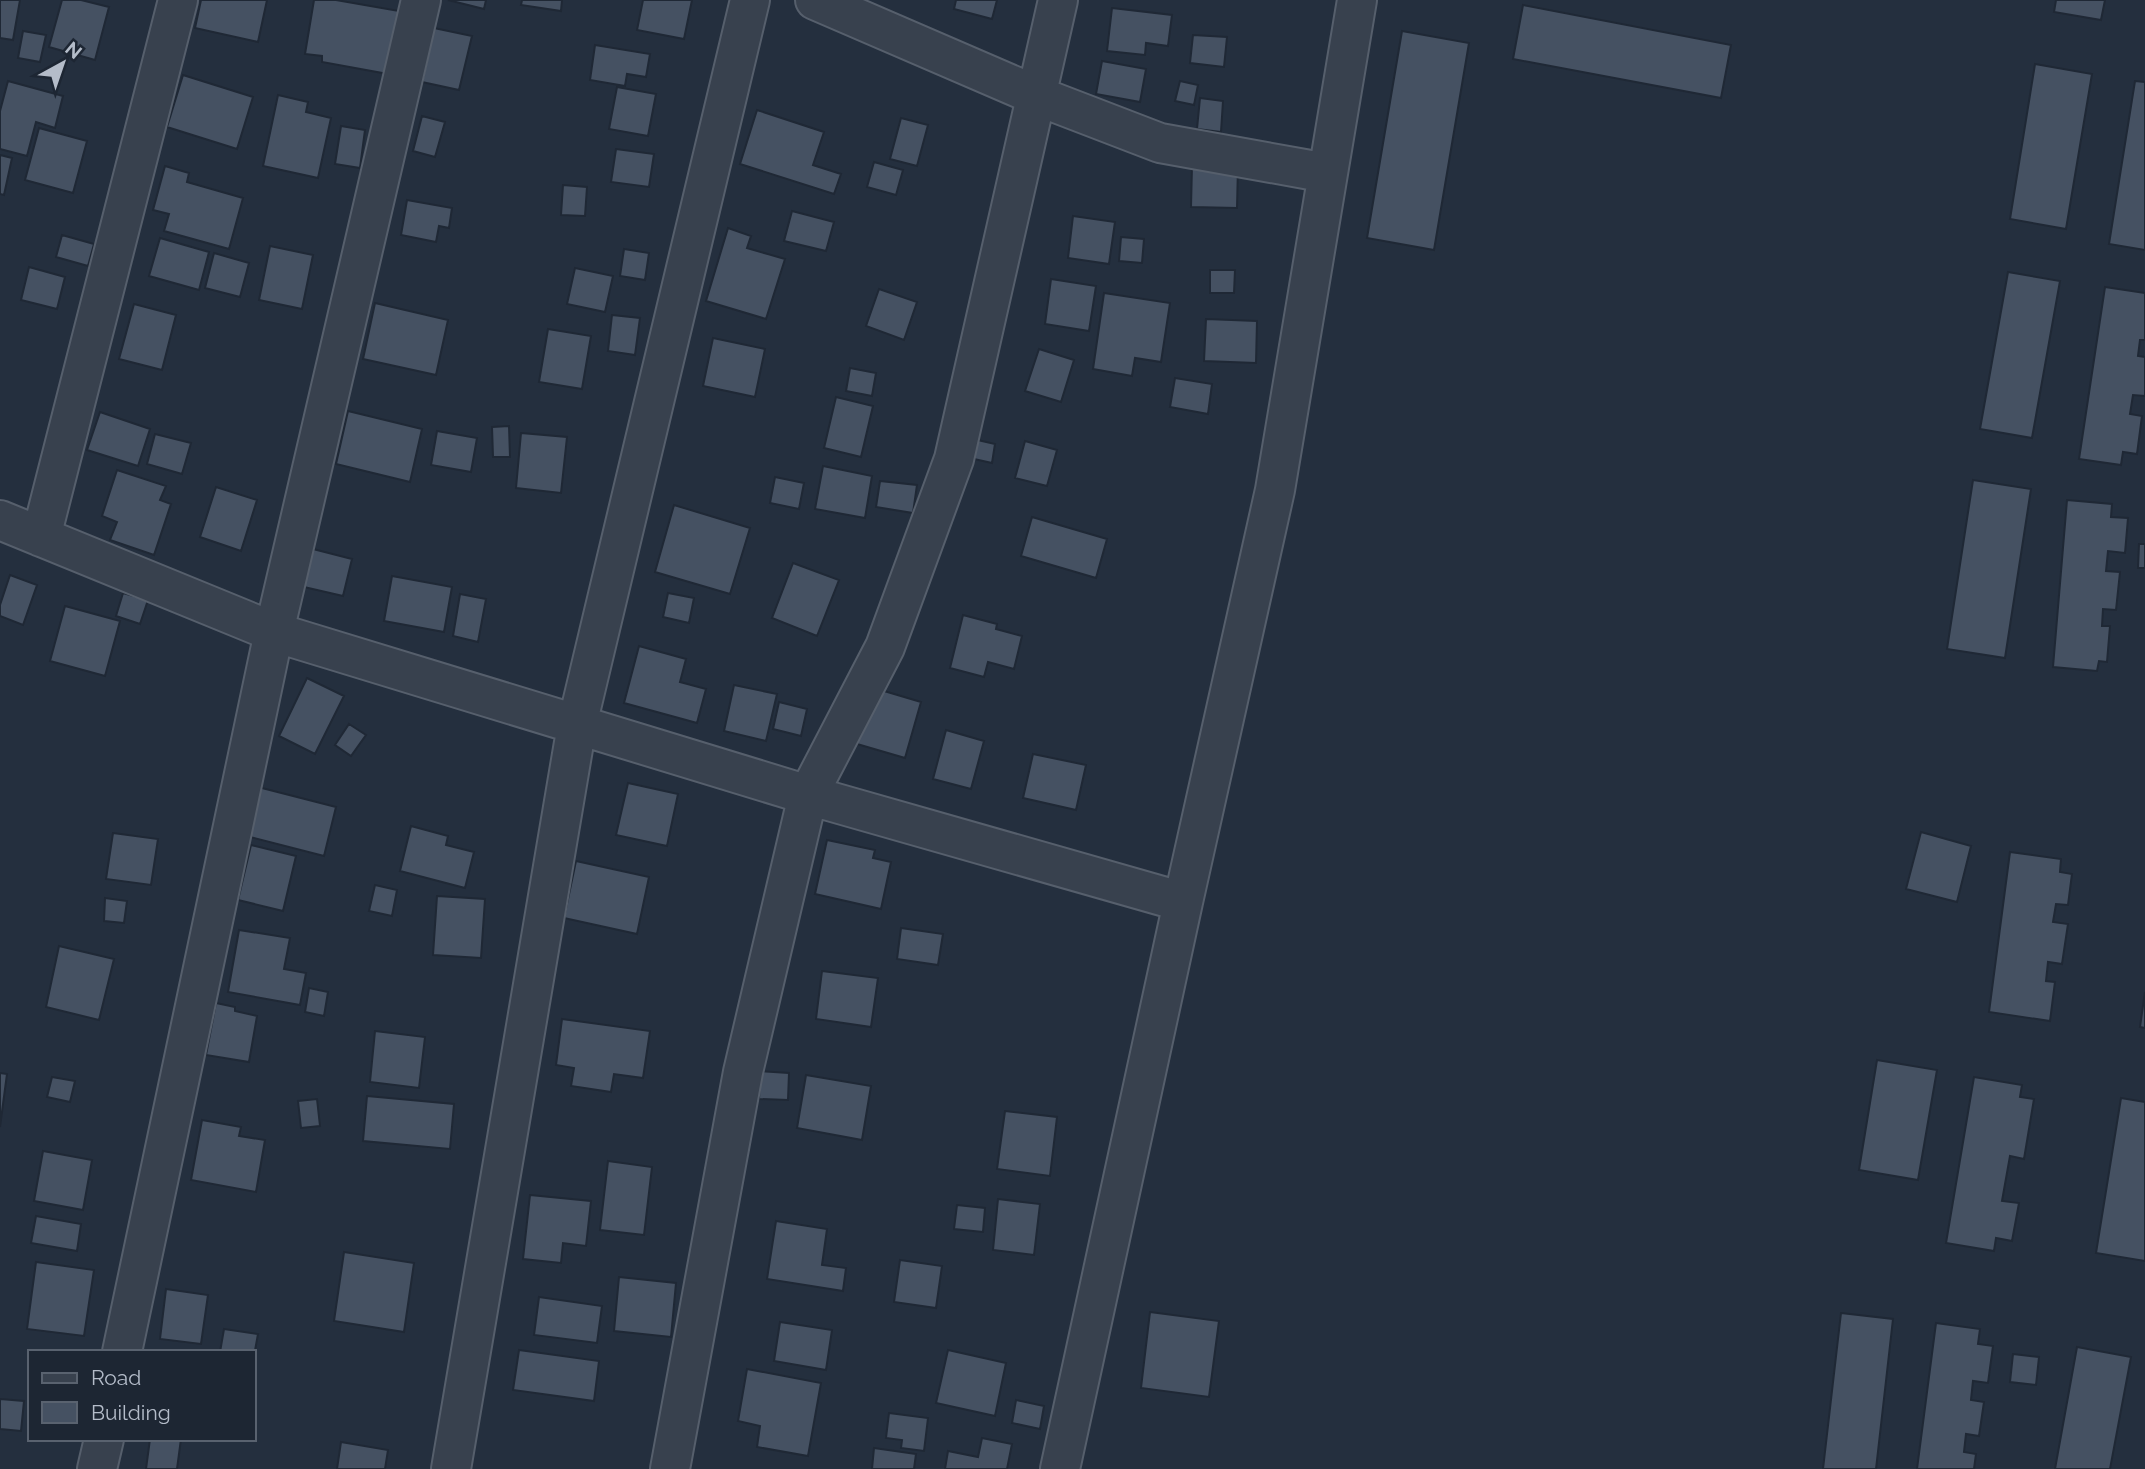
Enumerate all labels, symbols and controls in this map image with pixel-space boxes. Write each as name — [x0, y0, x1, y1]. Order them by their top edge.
north arrow — [28, 28, 98, 98]
text: N — [61, 37, 87, 63]
legend — [28, 1350, 256, 1441]
text: Road — [91, 1365, 141, 1390]
text: Building — [91, 1400, 171, 1425]

